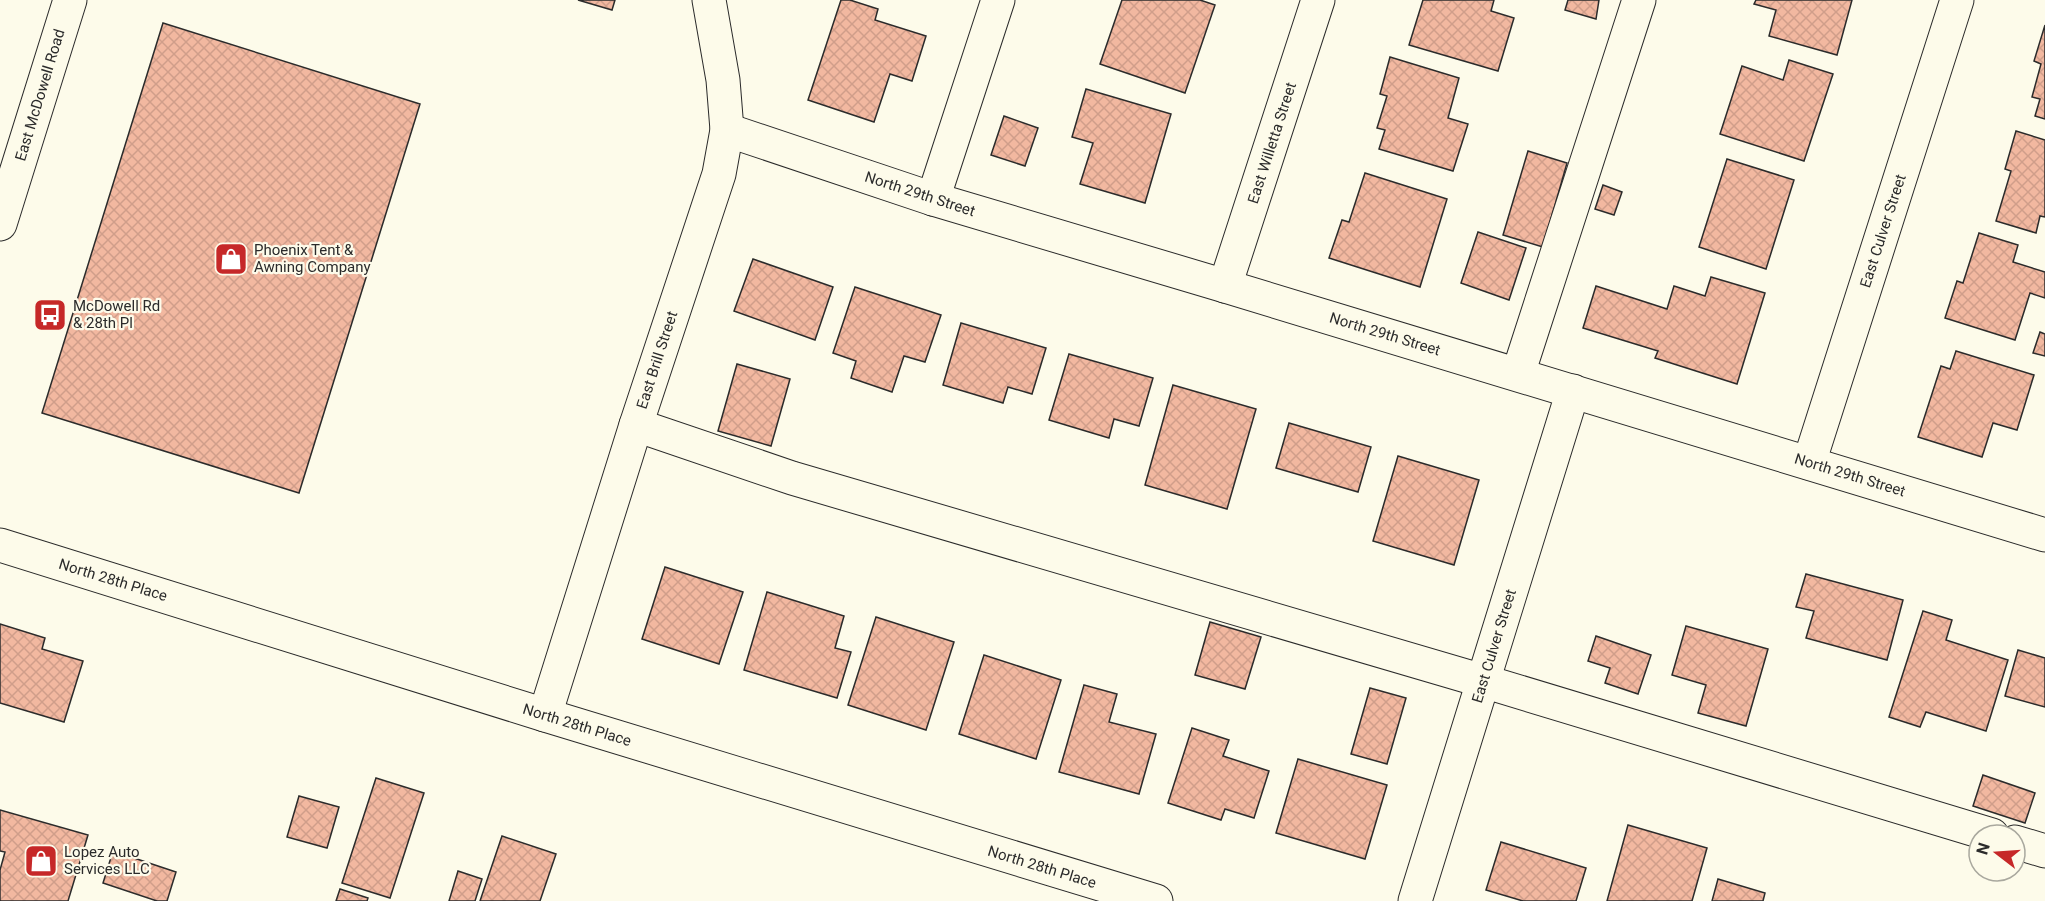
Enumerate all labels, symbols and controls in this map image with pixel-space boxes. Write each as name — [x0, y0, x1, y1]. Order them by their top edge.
street label: East McDowell Road — [11, 27, 69, 163]
street label: East Willetta Street — [1244, 80, 1300, 206]
street label: North 29th Street — [863, 168, 978, 220]
street label: East Culver Street — [1856, 172, 1910, 290]
shop icon: Phoenix Tent & Awning Company — [213, 241, 249, 277]
place label: Phoenix Tent & Awning Company — [254, 241, 371, 276]
bus stop icon: McDowell Rd & 28th Pl — [32, 297, 68, 333]
place label: McDowell Rd & 28th Pl — [73, 297, 160, 332]
street label: East Brill Street — [633, 309, 681, 411]
street label: North 29th Street — [1327, 309, 1443, 359]
street label: North 29th Street — [1792, 450, 1908, 500]
street label: North 28th Place — [57, 555, 169, 605]
street label: East Culver Street — [1468, 587, 1520, 705]
street label: North 28th Place — [521, 700, 633, 750]
north arrow — [1967, 823, 2027, 883]
text: N — [1972, 841, 1994, 857]
street label: North 28th Place — [986, 842, 1098, 892]
shop icon: Lopez Auto Services LLC — [23, 843, 59, 879]
place label: Lopez Auto Services LLC — [64, 843, 150, 878]

